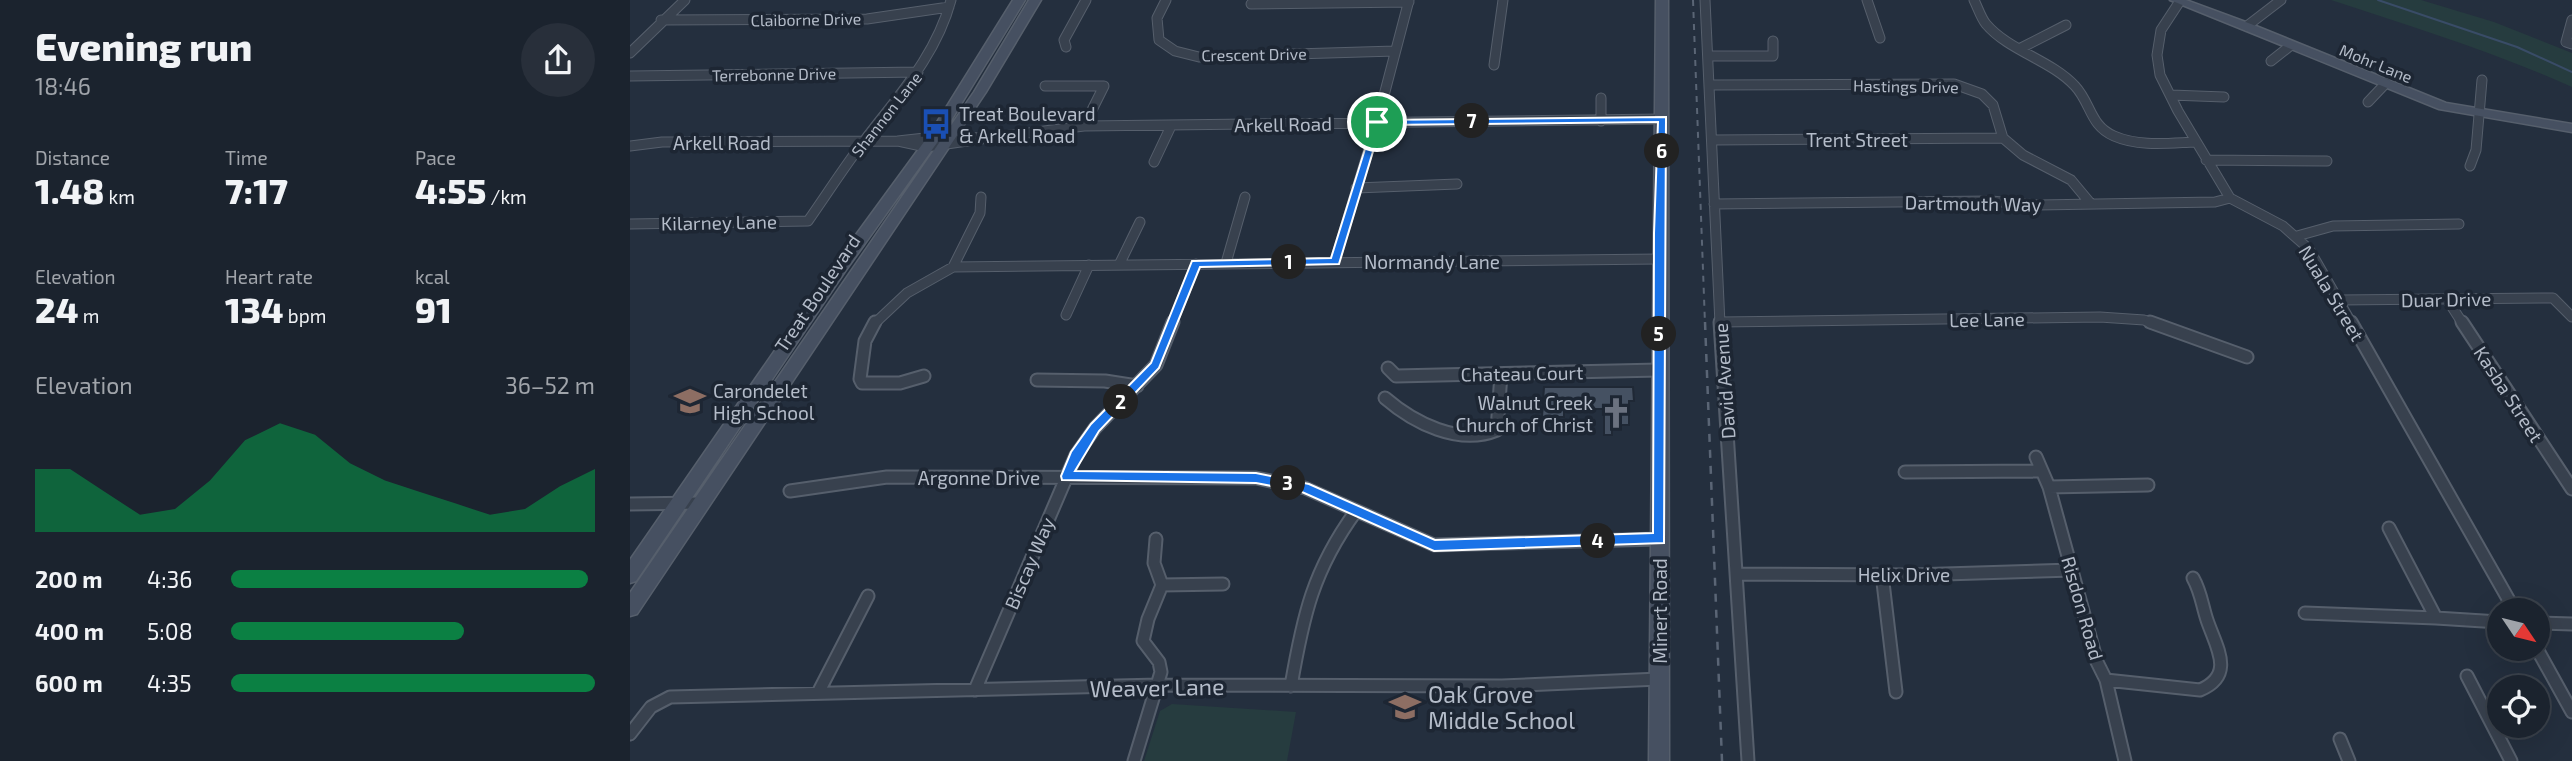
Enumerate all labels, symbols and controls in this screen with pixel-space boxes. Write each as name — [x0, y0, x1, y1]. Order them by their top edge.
street label: Claiborne Drive — [750, 9, 862, 29]
text: Evening run — [35, 23, 252, 69]
button: share — [521, 23, 595, 97]
street label: Mohr Lane — [2337, 40, 2415, 86]
street label: Crescent Drive — [1201, 44, 1307, 64]
street label: Terrebonne Drive — [712, 63, 836, 85]
street label: Shannon Lane — [847, 68, 925, 160]
text: 18:46 — [35, 72, 91, 100]
street label: Hastings Drive — [1853, 76, 1959, 96]
pin — [1347, 92, 1407, 152]
place label: Treat Boulevard & Arkell Road — [959, 102, 1096, 147]
icon: arrive — [1358, 103, 1396, 141]
pin: 7 — [1454, 104, 1490, 138]
bus stop icon: Treat Boulevard & Arkell Road — [919, 107, 953, 141]
text: 7 — [1466, 109, 1477, 132]
street label: Arkell Road — [1234, 112, 1332, 136]
street label: Trent Street — [1806, 128, 1908, 151]
street label: Arkell Road — [673, 131, 771, 154]
pin: 6 — [1644, 134, 1680, 168]
text: 6 — [1656, 139, 1667, 162]
text: Distance — [35, 146, 110, 169]
text: Time — [225, 146, 268, 169]
text: Pace — [415, 146, 456, 169]
text: 1.48 — [35, 169, 104, 211]
text: 7:17 — [225, 169, 288, 211]
text: 4:55 — [415, 169, 486, 211]
text: km — [104, 185, 135, 208]
text: /km — [486, 185, 527, 208]
street label: Dartmouth Way — [1904, 190, 2042, 216]
street label: Kilarney Lane — [661, 209, 777, 235]
street label: Treat Boulevard — [769, 230, 865, 356]
street label: Nuala Street — [2294, 241, 2370, 345]
pin: 1 — [1272, 244, 1306, 280]
text: 1 — [1284, 250, 1293, 273]
street label: Normandy Lane — [1364, 250, 1500, 273]
text: Elevation — [35, 265, 116, 288]
text: Heart rate — [225, 265, 313, 288]
text: kcal — [415, 265, 450, 288]
street label: Duar Drive — [2401, 287, 2491, 311]
text: 24 — [35, 288, 78, 330]
text: 134 — [225, 288, 284, 330]
text: 91 — [415, 288, 452, 330]
text: m — [78, 304, 99, 327]
text: bpm — [284, 304, 326, 327]
street label: Lee Lane — [1949, 307, 2025, 331]
pin: 5 — [1642, 316, 1676, 352]
text: 5 — [1653, 322, 1664, 345]
street label: David Avenue — [1708, 322, 1740, 440]
street label: Kasba Street — [2470, 342, 2548, 446]
street label: Chateau Court — [1461, 360, 1583, 386]
text: Elevation — [35, 371, 133, 399]
text: 36–52 m — [505, 371, 595, 399]
place label: Carondelet High School — [713, 379, 815, 424]
school or university icon: Carondelet High School — [673, 384, 707, 418]
pin: 2 — [1104, 384, 1138, 420]
text: 2 — [1115, 390, 1126, 413]
place label: Walnut Creek Church of Christ — [1455, 391, 1593, 436]
church icon: Walnut Creek Church of Christ — [1599, 396, 1633, 430]
street label: Argonne Drive — [918, 466, 1040, 489]
pin: 3 — [1270, 466, 1306, 500]
text: 3 — [1282, 471, 1293, 494]
street label: Biscay Way — [999, 514, 1059, 612]
pin: 4 — [1580, 524, 1616, 558]
text: 4 — [1591, 529, 1604, 552]
street label: Risdon Road — [2057, 553, 2109, 663]
street label: Minert Road — [1648, 558, 1671, 664]
street label: Helix Drive — [1858, 563, 1950, 586]
text: 200 m — [35, 565, 103, 593]
text: 4:36 — [147, 565, 193, 593]
north arrow — [2487, 598, 2550, 662]
map controls — [2487, 598, 2550, 738]
text: 400 m — [35, 617, 104, 645]
text: 5:08 — [147, 617, 193, 645]
text: 600 m — [35, 669, 103, 697]
text: 4:35 — [147, 669, 192, 697]
street label: Weaver Lane — [1089, 672, 1225, 702]
button: locate — [2487, 675, 2550, 738]
place label: Oak Grove Middle School — [1428, 680, 1575, 734]
school or university icon: Oak Grove Middle School — [1388, 690, 1422, 724]

